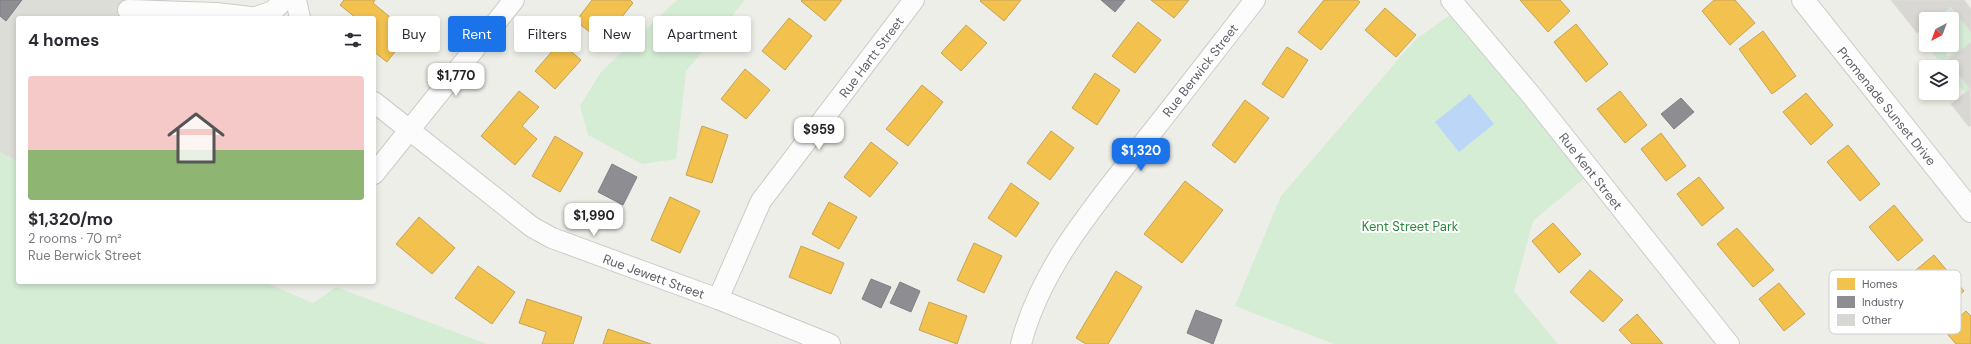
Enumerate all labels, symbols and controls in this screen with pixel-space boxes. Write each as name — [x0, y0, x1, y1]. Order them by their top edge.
north arrow — [1919, 12, 1959, 52]
map controls — [1919, 12, 1959, 100]
street label: Rue Hartt Street — [835, 13, 907, 101]
chip: Buy — [388, 16, 440, 52]
chip: Rent — [448, 16, 506, 52]
chip: Filters — [514, 16, 581, 52]
chip: New — [589, 16, 645, 52]
chip: Apartment — [653, 16, 751, 52]
street label: Rue Berwick Street — [1159, 20, 1242, 120]
text: 4 homes — [28, 29, 99, 51]
icon: filters — [342, 29, 364, 51]
street label: Promenade Sunset Drive — [1833, 44, 1940, 169]
button: layers — [1919, 60, 1959, 100]
pin: $1,770 — [423, 63, 489, 97]
text: $1,770 — [437, 67, 475, 84]
icon: home — [160, 102, 232, 174]
pin: $959 — [795, 117, 843, 151]
text: $959 — [803, 121, 835, 138]
street label: Rue Kent Street — [1555, 129, 1626, 213]
pin: $1,320 — [1108, 138, 1174, 172]
text: $1,320 — [1121, 142, 1161, 159]
pin: $1,990 — [561, 203, 627, 237]
text: $1,990 — [573, 207, 615, 224]
text: $1,320/mo — [28, 208, 113, 230]
park label: Kent Street Park — [1362, 218, 1459, 235]
text: 2 rooms · 70 m² — [28, 230, 122, 247]
text: Rue Berwick Street — [28, 247, 141, 264]
street label: Rue Jewett Street — [601, 250, 707, 303]
legend — [1829, 270, 1961, 334]
text: Homes — [1862, 277, 1898, 291]
text: Industry — [1862, 295, 1904, 309]
text: Other — [1862, 313, 1891, 327]

